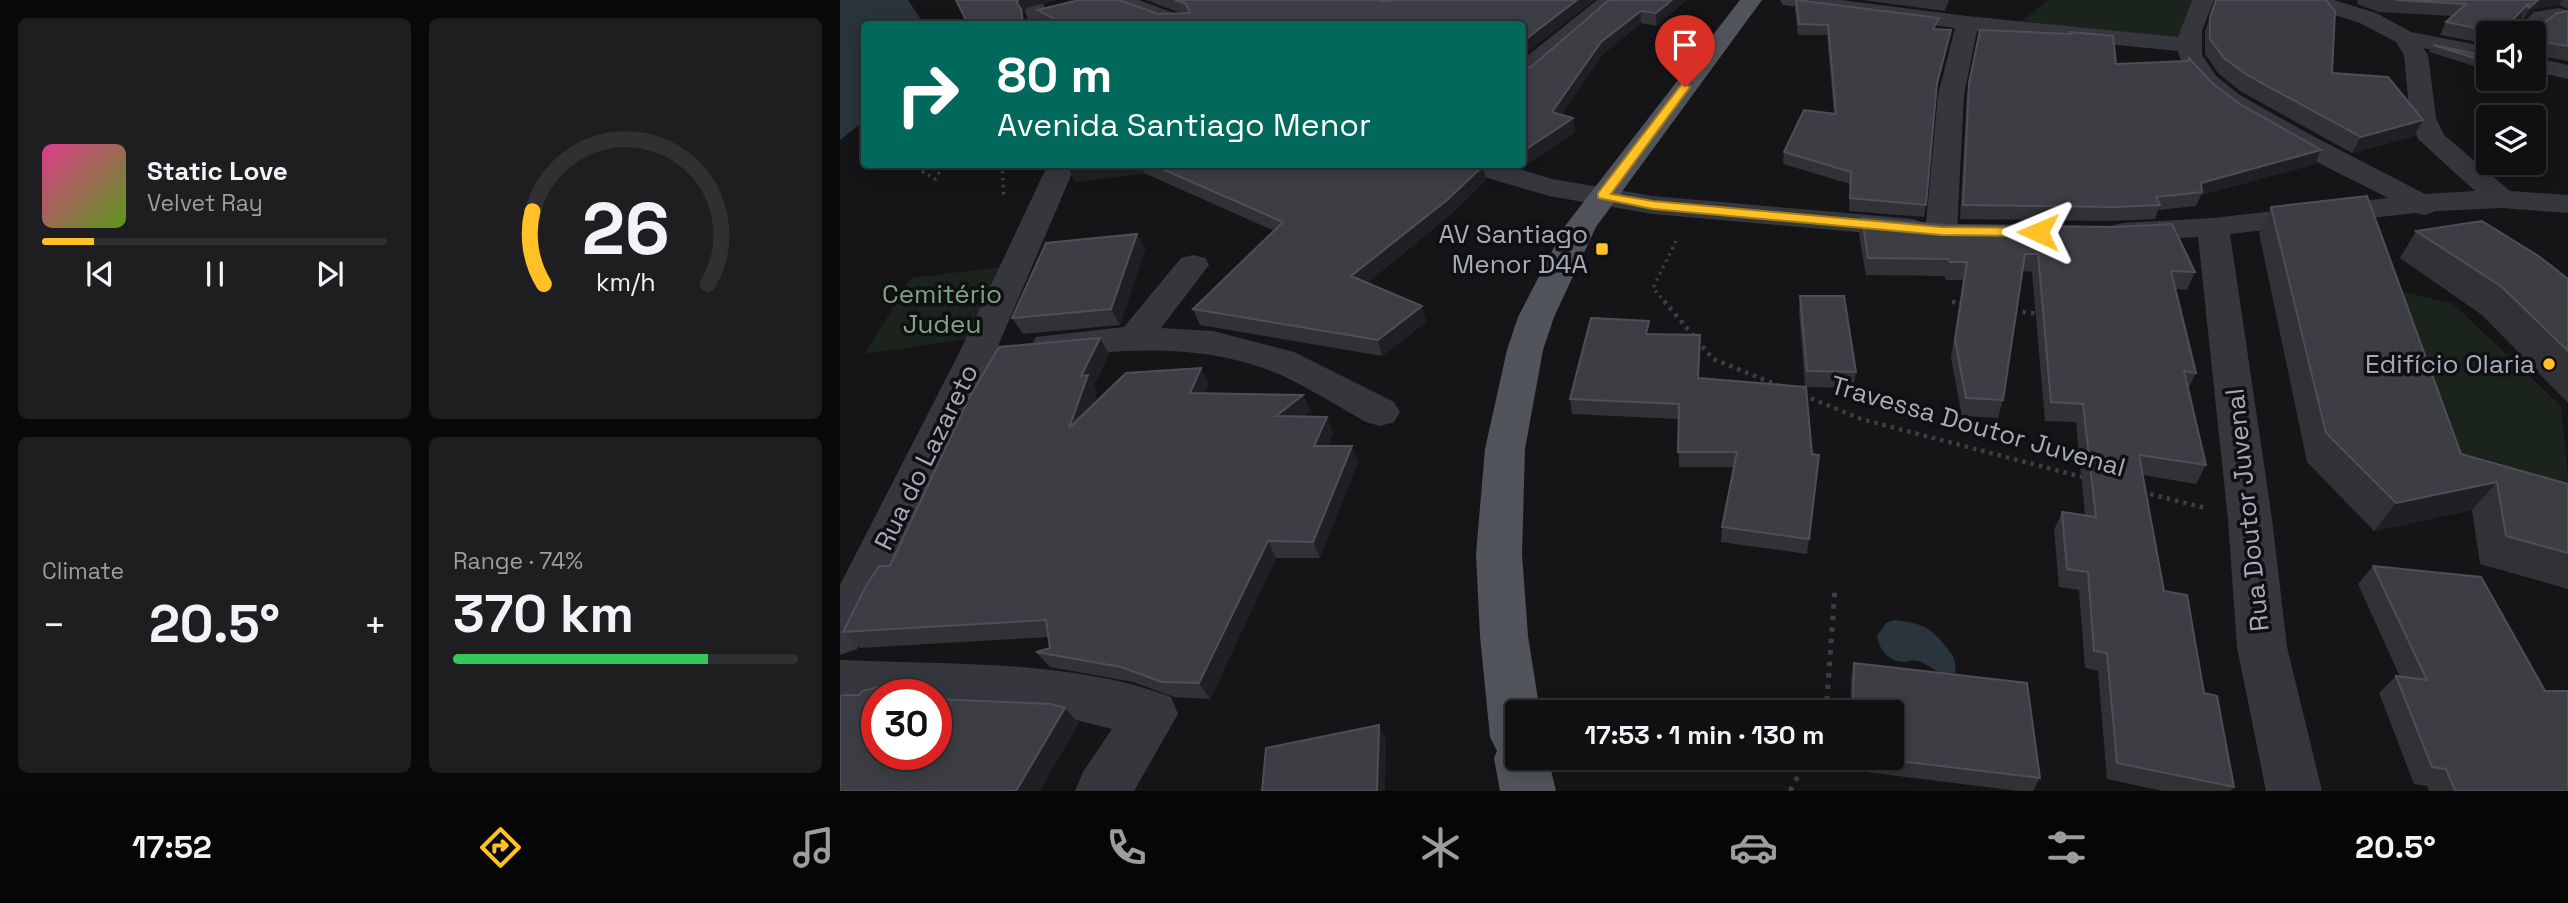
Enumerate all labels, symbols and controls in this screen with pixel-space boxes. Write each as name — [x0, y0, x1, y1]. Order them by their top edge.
pin — [1655, 15, 1715, 87]
map controls — [2476, 21, 2546, 175]
button: sound — [2476, 21, 2546, 91]
icon: arrive — [1666, 26, 1704, 64]
text: 80 m — [997, 44, 1112, 106]
icon: right — [882, 49, 973, 140]
text: Avenida Santiago Menor — [997, 105, 1371, 145]
button: layers — [2476, 105, 2546, 175]
text: Static Love — [147, 154, 288, 188]
text: 26 — [581, 183, 670, 276]
text: Velvet Ray — [147, 188, 263, 218]
position arrow — [2001, 195, 2075, 269]
place label: AV Santiago Menor D4A — [1438, 217, 1588, 281]
marker: AV Santiago Menor D4A — [1594, 241, 1610, 257]
icon: previous — [81, 255, 119, 293]
icon: pause — [196, 255, 234, 293]
icon: next — [311, 255, 349, 293]
text: km/h — [596, 266, 655, 298]
park label: Cemitério Judeu — [882, 277, 1002, 341]
place label: Edifício Olaria — [2365, 347, 2535, 381]
marker: Edifício Olaria — [2541, 356, 2557, 372]
street label: Rua do Lazareto — [866, 358, 986, 556]
street label: Travessa Doutor Juvenal — [1827, 368, 2129, 484]
street label: Rua Doutor Juvenal — [2217, 387, 2277, 633]
text: Range · 74% — [453, 546, 583, 576]
text: Climate — [42, 556, 124, 586]
text: 370 km — [453, 581, 634, 647]
text: 20.5° — [149, 591, 280, 657]
text: − — [42, 601, 66, 649]
text: + — [363, 601, 387, 649]
speed limit sign: 30 — [861, 679, 952, 770]
text: 17:53 · 1 min · 130 m — [1585, 718, 1824, 752]
icon: directions — [476, 823, 525, 872]
icon: music — [789, 823, 838, 872]
icon: phone — [1102, 823, 1151, 872]
icon: climate — [1416, 823, 1465, 872]
icon: car — [1729, 823, 1778, 872]
icon: filters — [2042, 823, 2091, 872]
text: 17:52 — [132, 827, 212, 867]
text: 20.5° — [2355, 827, 2436, 867]

